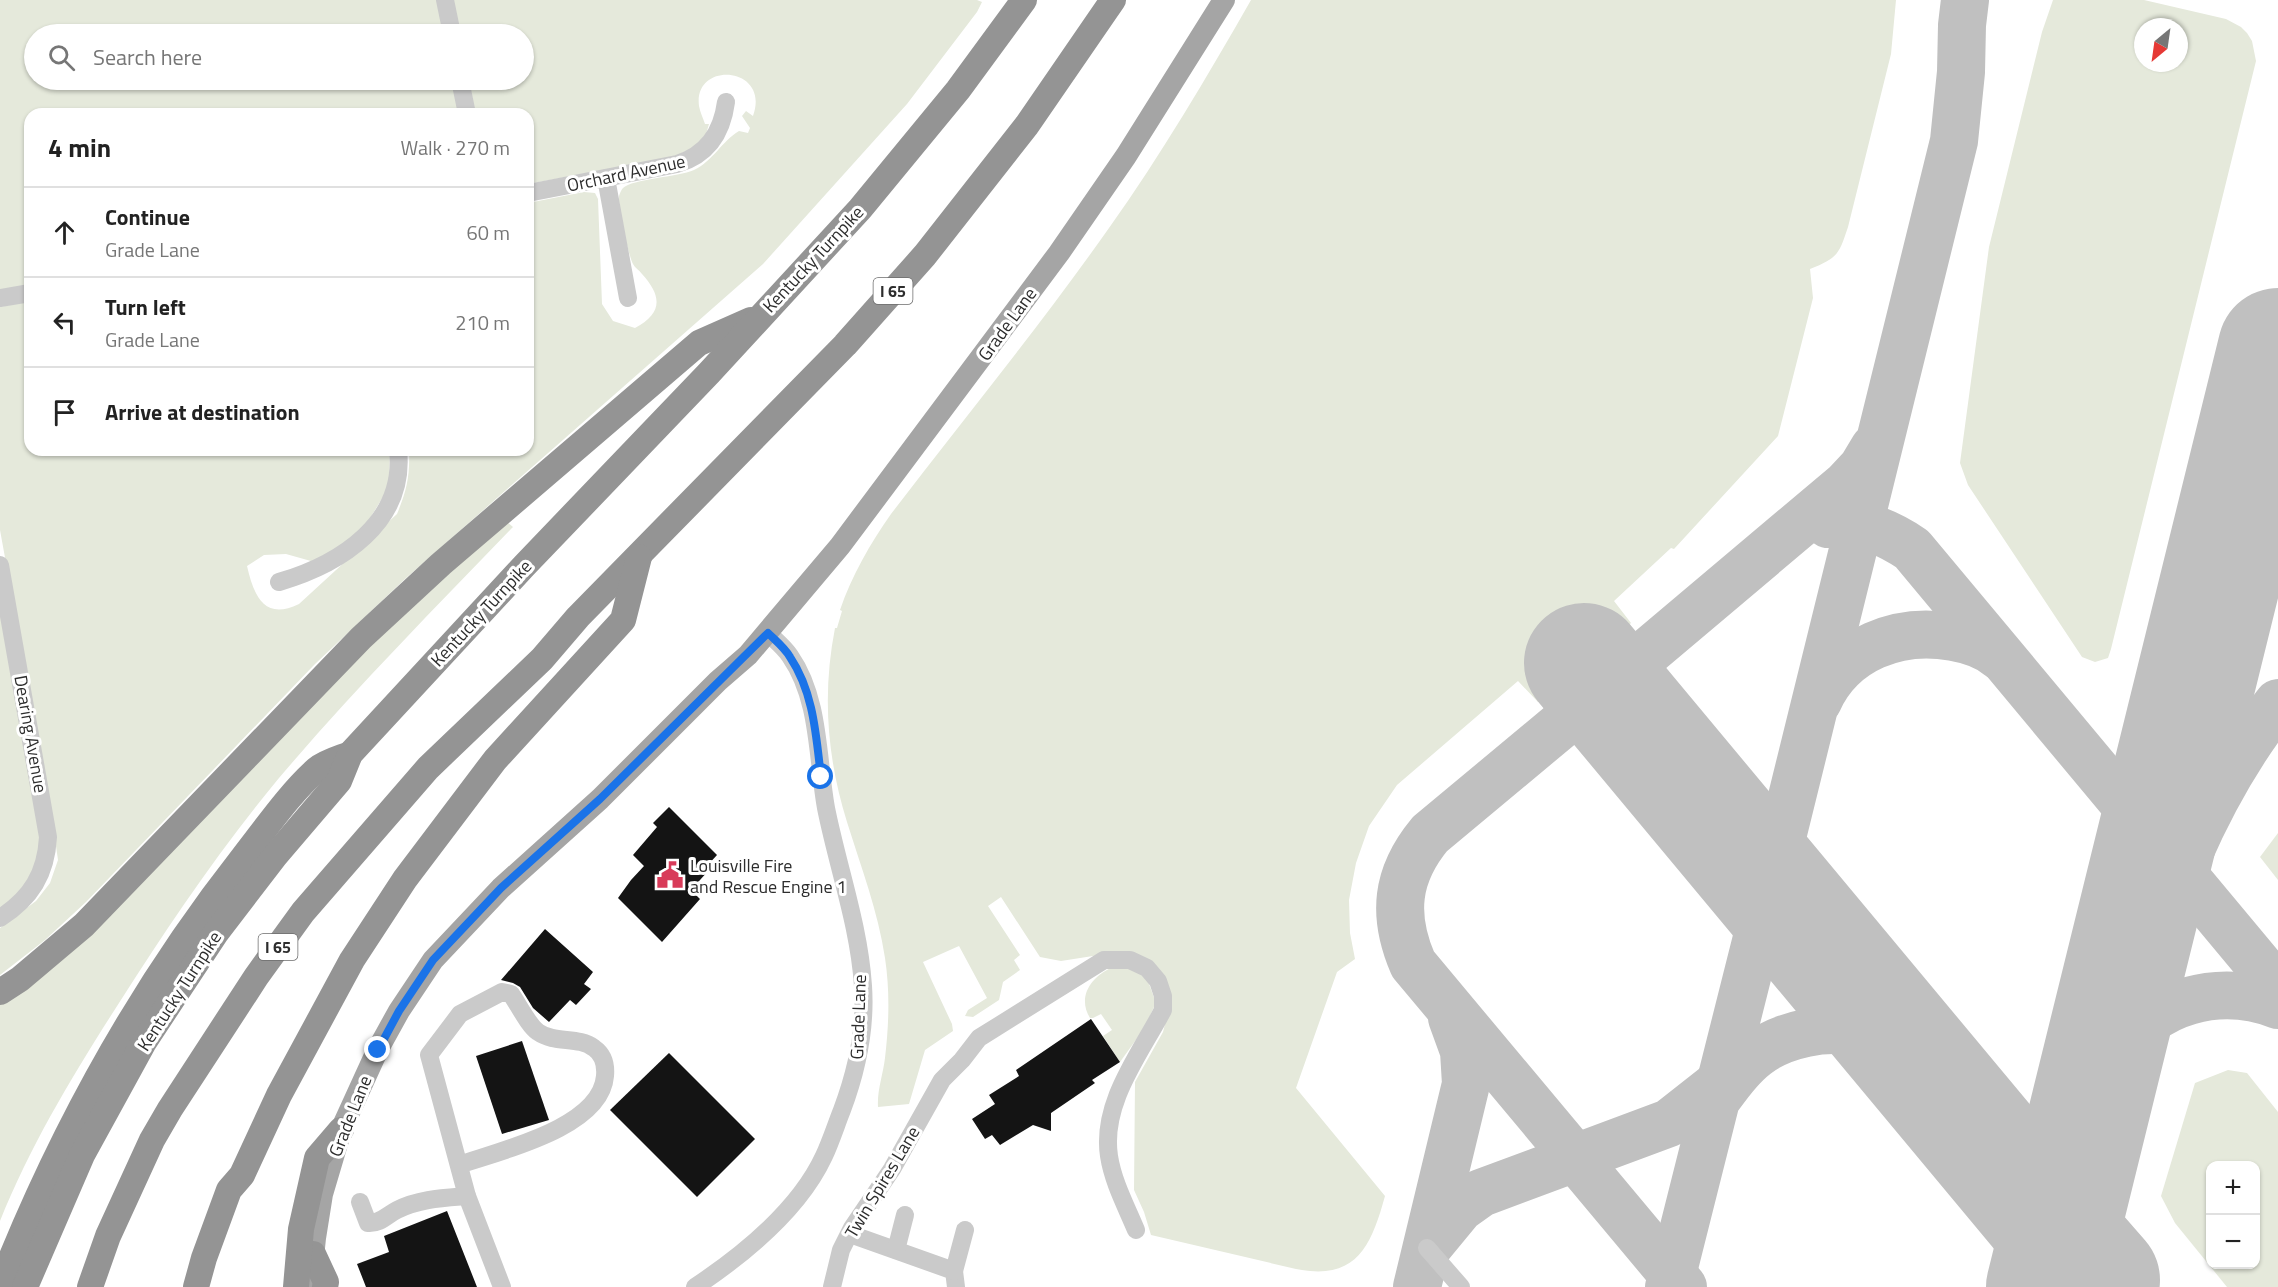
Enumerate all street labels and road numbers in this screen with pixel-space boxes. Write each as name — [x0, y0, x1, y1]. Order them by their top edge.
street label: Orchard Avenue — [564, 147, 688, 199]
street label: Kentucky Turnpike — [756, 199, 870, 319]
road number: I 65 — [874, 278, 912, 304]
street label: Grade Lane — [971, 282, 1043, 366]
street label: Kentucky Turnpike — [424, 553, 538, 673]
street label: Dearing Avenue — [7, 673, 55, 795]
street label: Kentucky Turnpike — [130, 926, 228, 1056]
road number: I 65 — [258, 934, 298, 960]
street label: Grade Lane — [843, 974, 873, 1060]
street label: Grade Lane — [322, 1071, 378, 1161]
street label: Twin Spires Lane — [838, 1121, 926, 1243]

